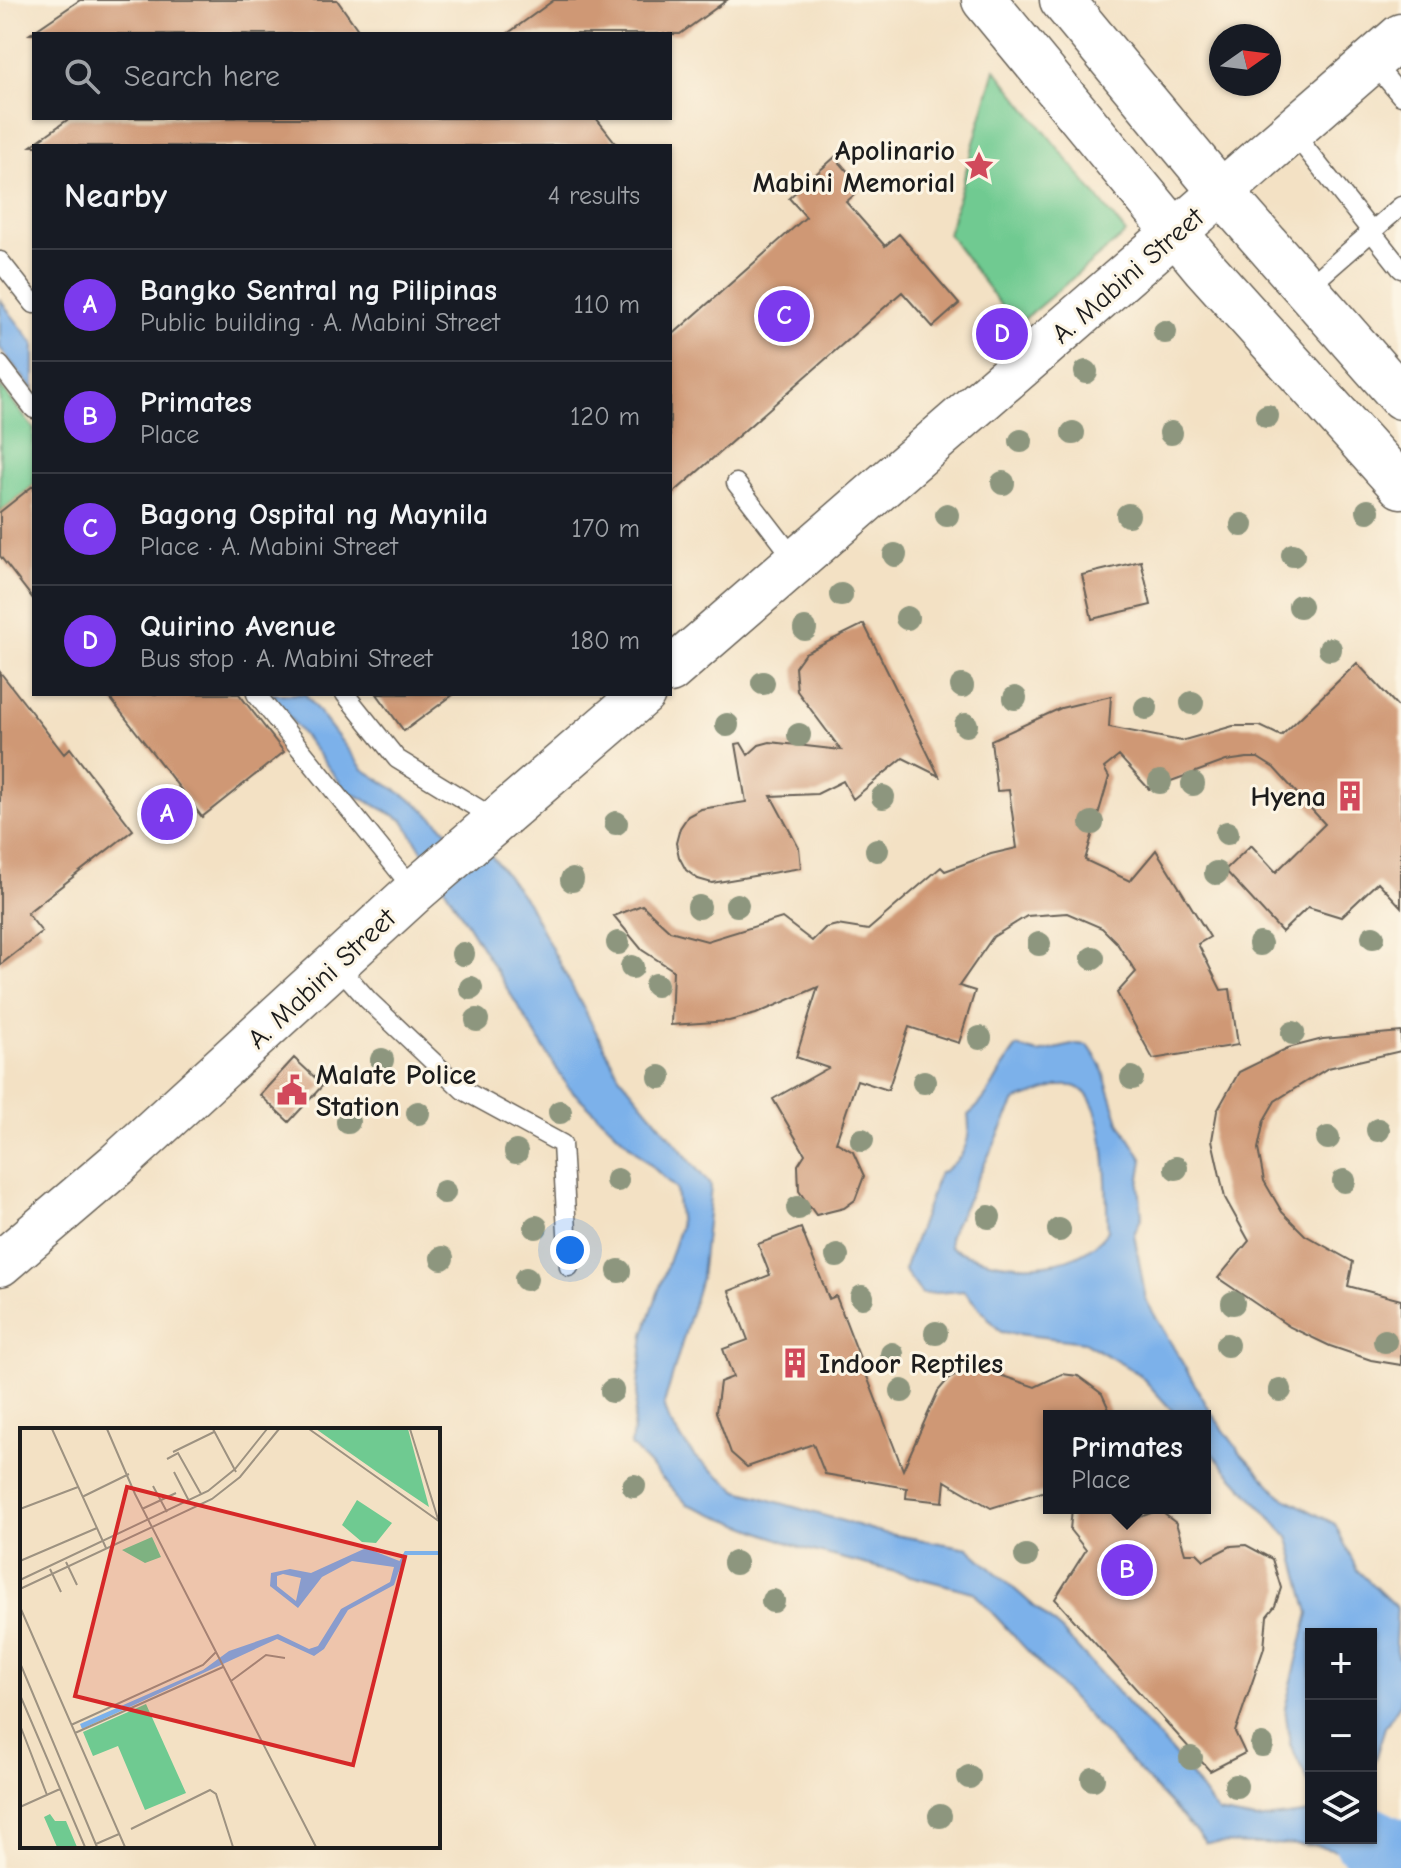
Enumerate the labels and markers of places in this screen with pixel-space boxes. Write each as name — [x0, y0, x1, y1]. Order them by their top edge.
place label: Apolinario Mabini Memorial — [753, 135, 955, 199]
place icon: Apolinario Mabini Memorial — [962, 149, 996, 183]
pin: C — [758, 286, 810, 346]
pin: D — [976, 304, 1028, 364]
building icon: Hyena — [1333, 779, 1367, 813]
place label: Hyena — [1250, 781, 1326, 813]
pin: A — [141, 784, 193, 844]
place label: Malate Police Station — [316, 1059, 476, 1123]
public building icon: Malate Police Station — [275, 1073, 309, 1107]
building icon: Indoor Reptiles — [778, 1346, 812, 1380]
place label: Indoor Reptiles — [819, 1348, 1003, 1380]
pin: B — [1101, 1540, 1153, 1600]

